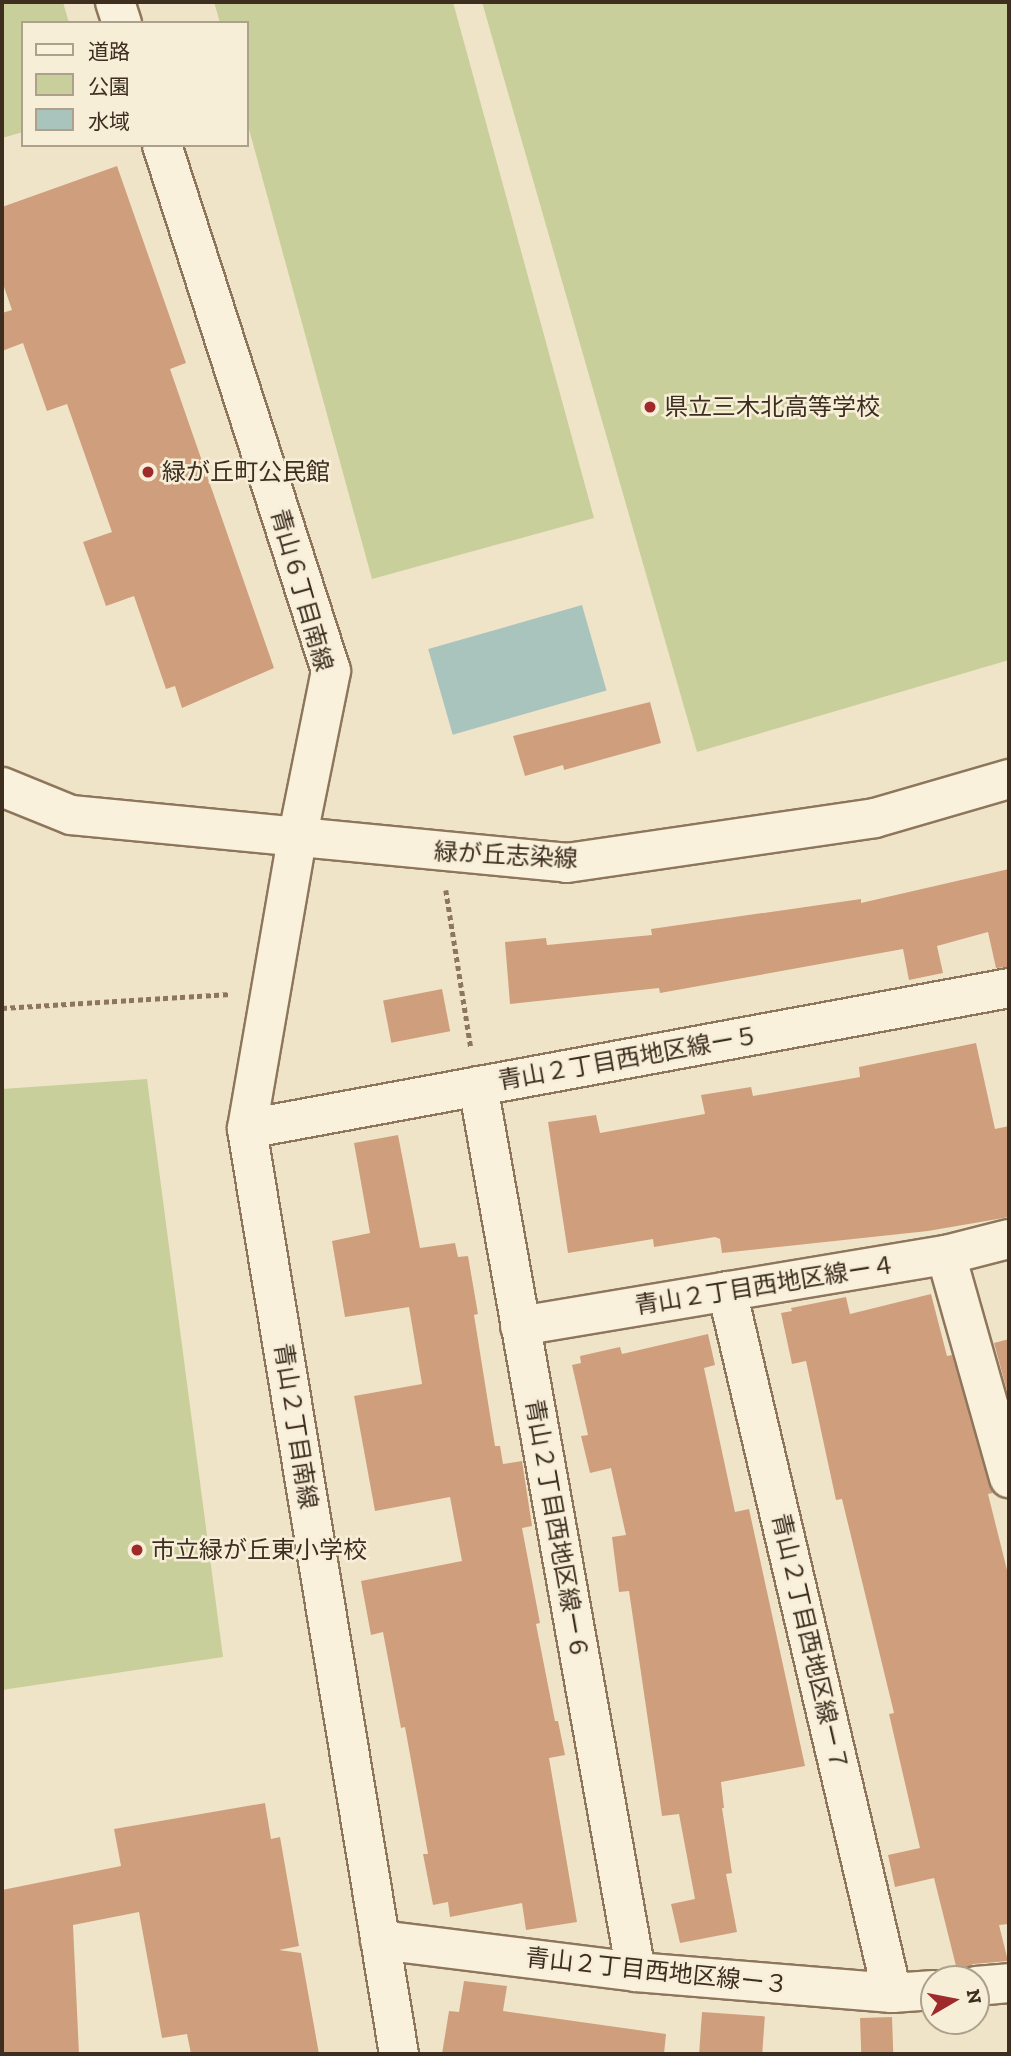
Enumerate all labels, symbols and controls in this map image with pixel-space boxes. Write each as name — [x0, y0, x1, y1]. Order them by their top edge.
legend — [21, 21, 248, 147]
text: 道路 — [88, 39, 130, 64]
text: 公園 — [88, 74, 130, 99]
text: 水域 — [88, 109, 130, 134]
place label: 県立三木北高等学校 — [664, 393, 880, 421]
marker: 県立三木北高等学校 — [642, 399, 658, 415]
place label: 緑が丘町公民館 — [162, 458, 330, 486]
marker: 緑が丘町公民館 — [140, 464, 156, 480]
street label: 青山６丁目南線 — [265, 505, 339, 675]
street label: 緑が丘志染線 — [433, 837, 579, 873]
street label: 青山２丁目西地区線ー５ — [496, 1021, 760, 1095]
street label: 青山２丁目西地区線ー４ — [632, 1250, 898, 1320]
street label: 青山２丁目南線 — [269, 1341, 323, 1511]
street label: 青山２丁目西地区線ー６ — [520, 1397, 594, 1661]
street label: 青山２丁目西地区線ー７ — [766, 1510, 854, 1774]
place label: 市立緑が丘東小学校 — [151, 1536, 367, 1564]
marker: 市立緑が丘東小学校 — [129, 1542, 145, 1558]
street label: 青山２丁目西地区線ー３ — [524, 1943, 790, 1999]
north arrow — [920, 1965, 990, 2035]
text: N — [962, 1987, 987, 2006]

